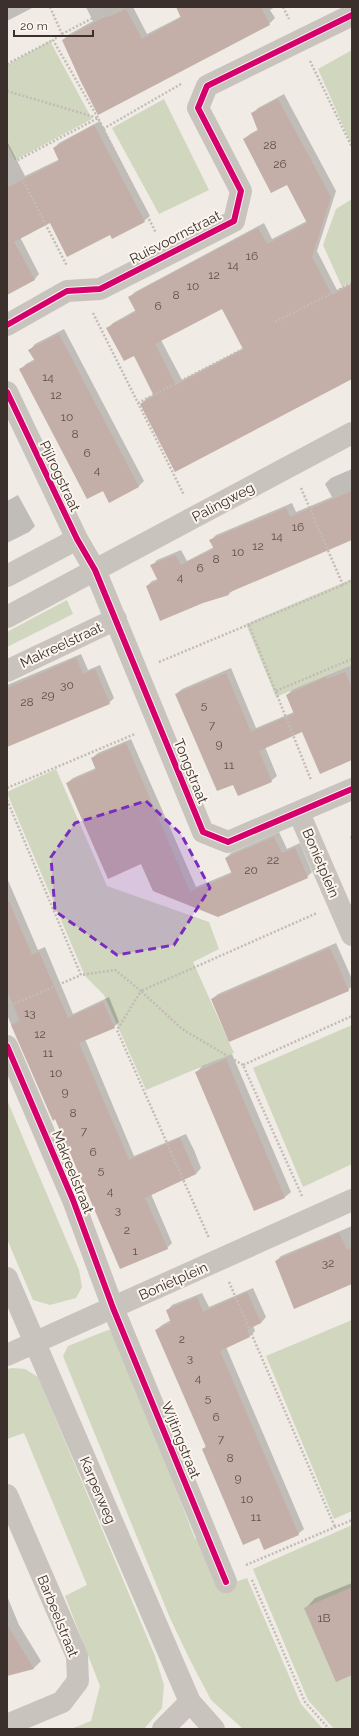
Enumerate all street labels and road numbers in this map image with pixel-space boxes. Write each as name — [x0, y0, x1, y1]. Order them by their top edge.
street label: Ruisvoornstraat — [127, 207, 224, 267]
street label: Pijlrogstraat — [37, 438, 84, 514]
street label: Palingweg — [189, 479, 257, 525]
street label: Makreelstraat — [18, 619, 105, 671]
street label: Tongstraat — [171, 736, 211, 806]
street label: Bonietplein — [299, 826, 343, 900]
street label: Makreelstraat — [49, 1128, 97, 1216]
street label: Bonietplein — [136, 1259, 210, 1303]
street label: Wijtingstraat — [158, 1399, 204, 1481]
street label: Karperweg — [77, 1454, 119, 1526]
street label: Barbeelstraat — [34, 1573, 82, 1660]

